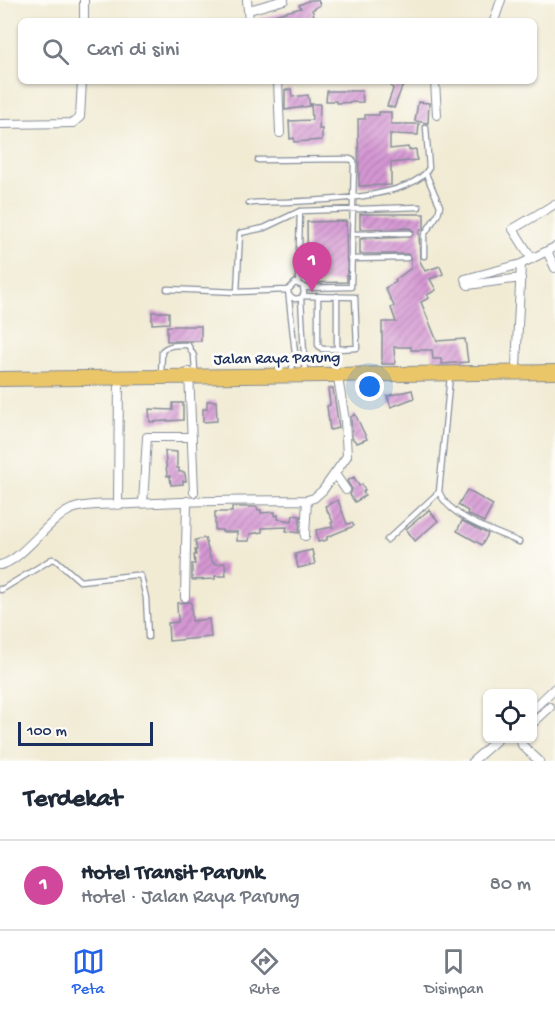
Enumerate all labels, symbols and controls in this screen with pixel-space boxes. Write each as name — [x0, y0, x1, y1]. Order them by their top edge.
search box — [18, 18, 537, 84]
icon: search — [39, 35, 72, 68]
text: Cari di sini — [87, 38, 180, 64]
pin: 1 — [292, 242, 332, 292]
street label: Jalan Raya Parung — [214, 349, 340, 371]
your location — [355, 372, 384, 401]
map controls — [483, 689, 537, 743]
button: locate — [483, 689, 537, 743]
scale bar — [18, 719, 153, 746]
text: 100 m — [27, 723, 67, 742]
text: Terdekat — [24, 785, 122, 816]
text: Hotel Transit Parunk — [81, 861, 264, 887]
text: 1 — [39, 874, 48, 897]
text: 80 m — [490, 874, 531, 897]
text: Hotel · Jalan Raya Parung — [81, 887, 300, 910]
tab: Peta — [72, 945, 105, 1000]
tab: Rute — [248, 945, 281, 1000]
tab: Disimpan — [424, 945, 483, 1000]

